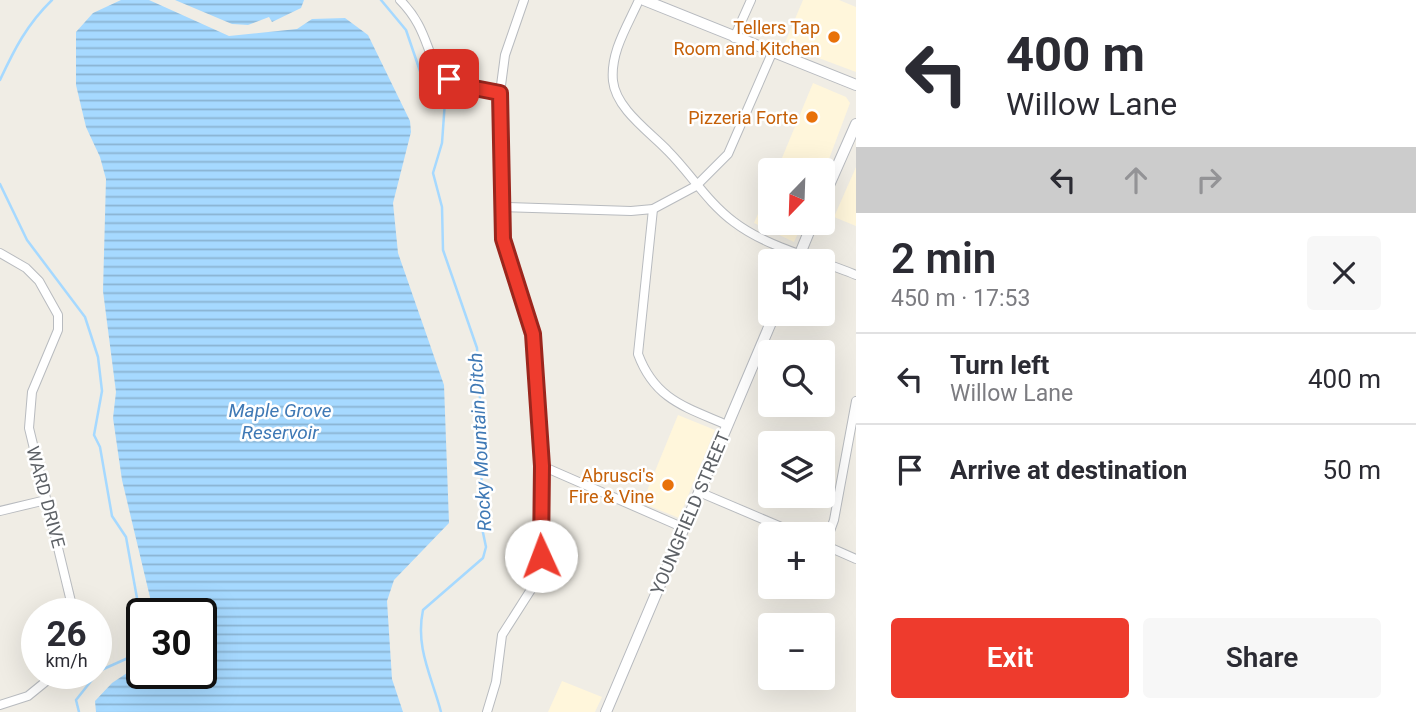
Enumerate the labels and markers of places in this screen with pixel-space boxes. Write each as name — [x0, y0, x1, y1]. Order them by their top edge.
place label: Tellers Tap Room and Kitchen — [673, 17, 820, 59]
marker: Tellers Tap Room and Kitchen — [826, 29, 842, 45]
pin — [419, 49, 479, 109]
place label: Pizzeria Forte — [688, 107, 798, 128]
marker: Pizzeria Forte — [804, 109, 820, 125]
place label: Abrusci's Fire & Vine — [569, 465, 654, 507]
marker: Abrusci's Fire & Vine — [660, 477, 676, 493]

